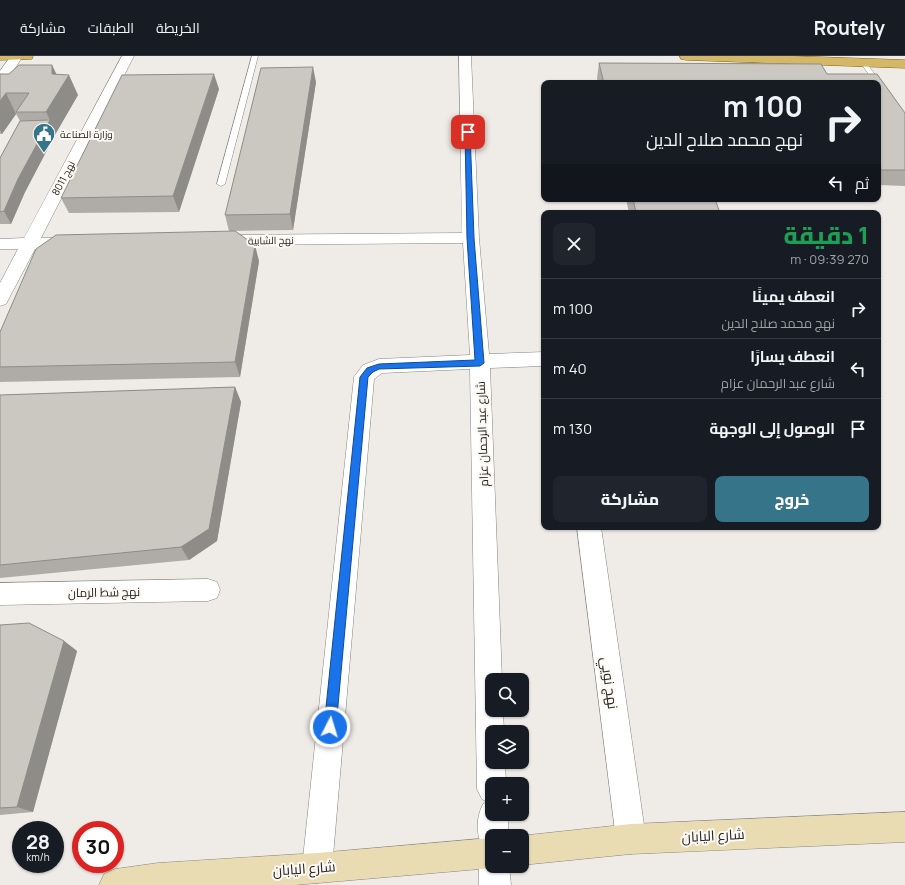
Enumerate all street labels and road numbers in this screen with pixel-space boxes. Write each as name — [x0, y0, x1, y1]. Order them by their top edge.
street label: نهج 8011 — [48, 158, 78, 198]
street label: نهج الشابية — [248, 233, 294, 247]
street label: شارع عبد الرحمان عزام — [472, 381, 492, 487]
street label: نهج شط الرمان — [68, 583, 140, 601]
street label: نهج نويي — [594, 656, 623, 711]
street label: شارع اليابان — [681, 824, 745, 846]
street label: شارع اليابان — [272, 856, 336, 880]

